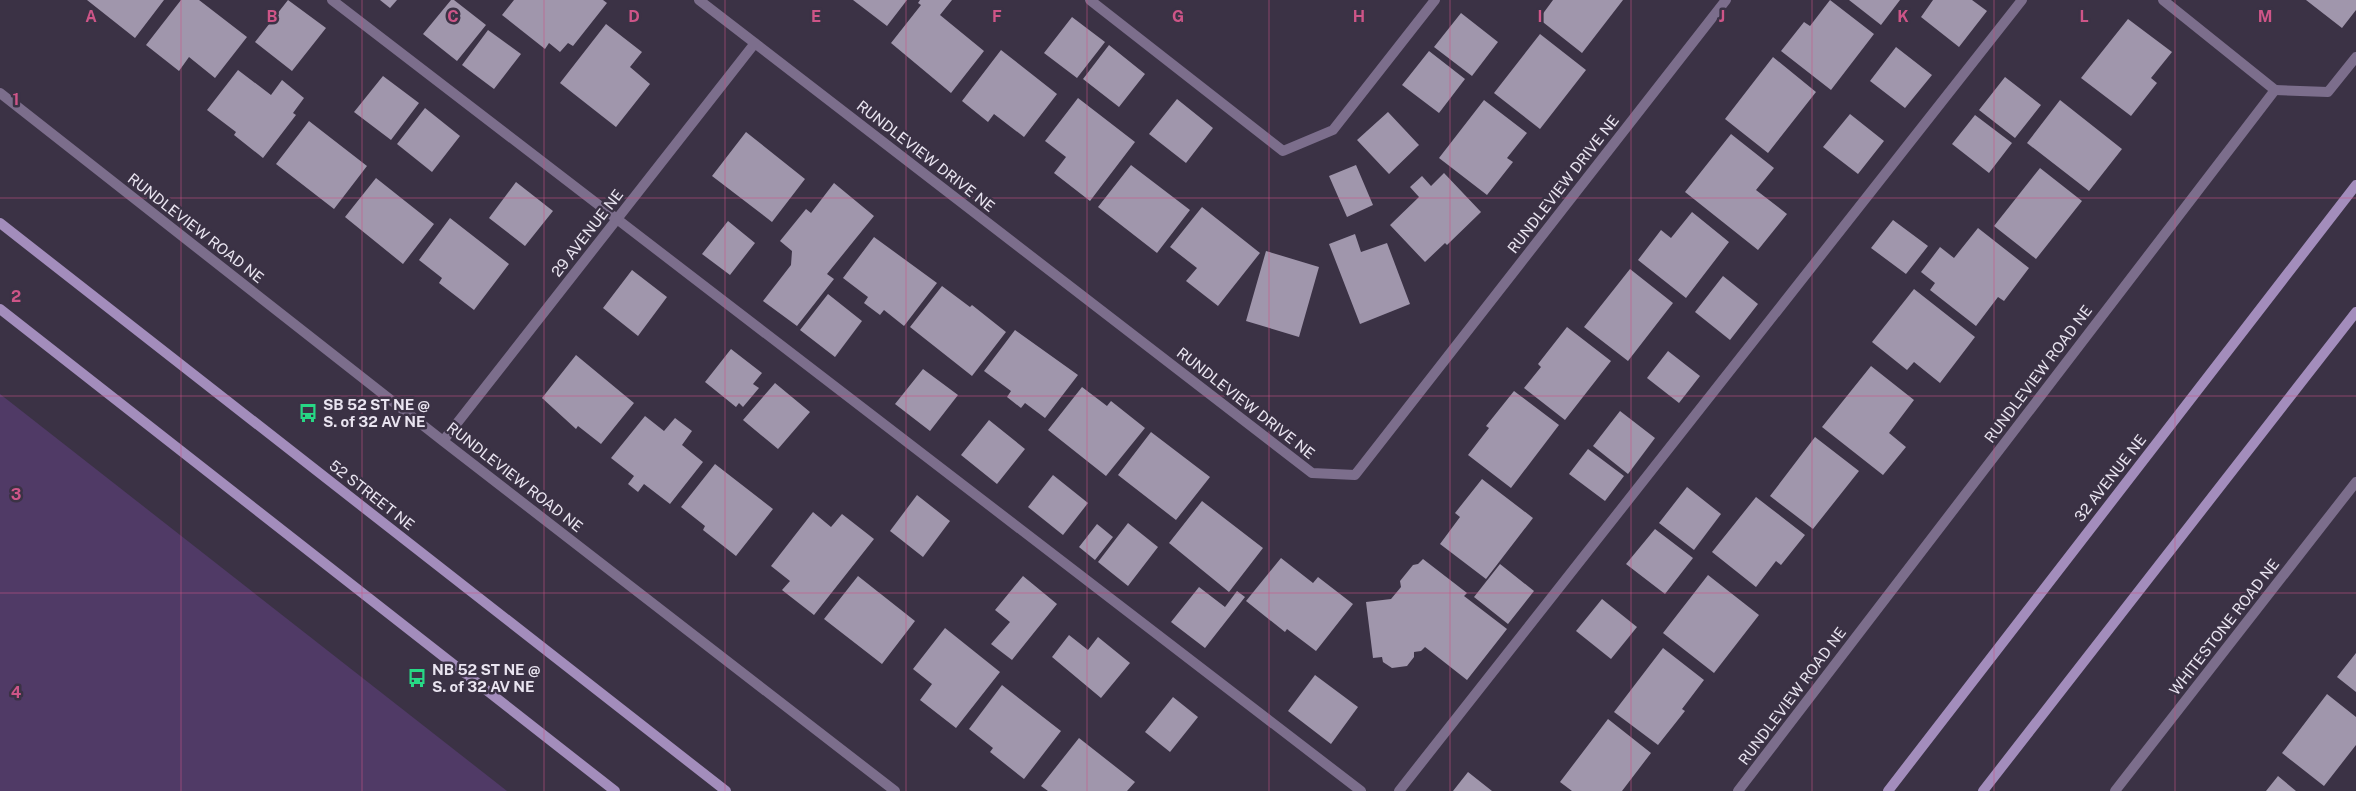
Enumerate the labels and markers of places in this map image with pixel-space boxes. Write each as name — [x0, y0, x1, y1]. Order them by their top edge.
place label: SB 52 ST NE @ S. of 32 AV NE — [323, 396, 430, 430]
bus stop icon: SB 52 ST NE @ S. of 32 AV NE — [297, 402, 319, 424]
place label: NB 52 ST NE @ S. of 32 AV NE — [432, 661, 540, 695]
bus stop icon: NB 52 ST NE @ S. of 32 AV NE — [406, 667, 428, 689]

